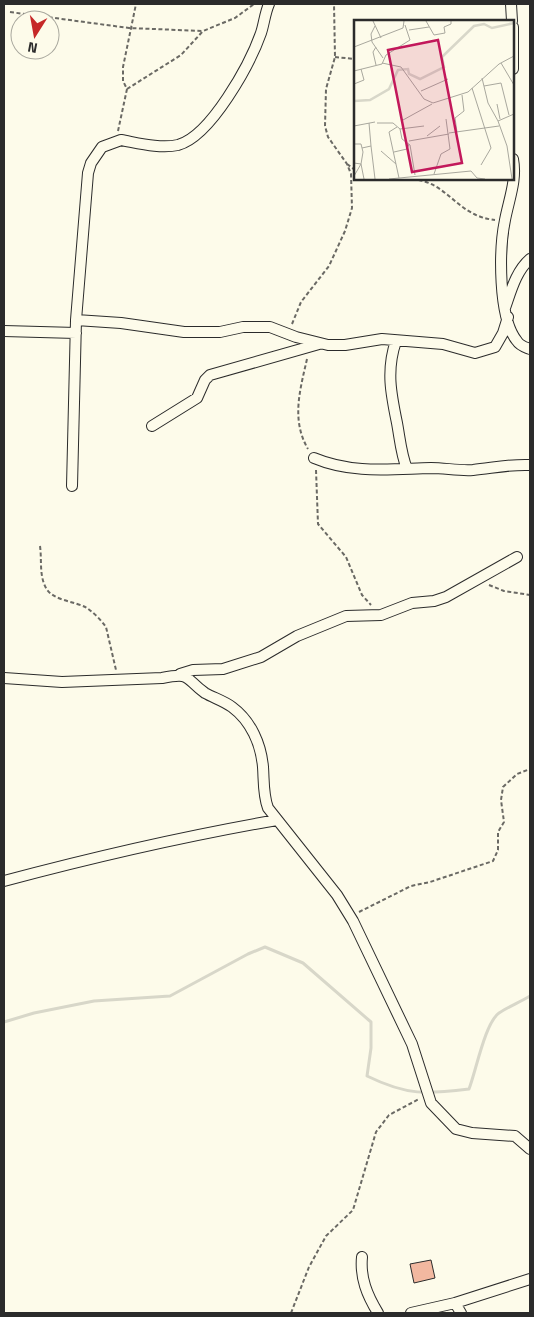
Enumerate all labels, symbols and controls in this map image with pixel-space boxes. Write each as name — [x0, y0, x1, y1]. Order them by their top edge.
north arrow — [10, 10, 60, 60]
inset map — [354, 20, 514, 180]
text: N — [26, 37, 39, 59]

